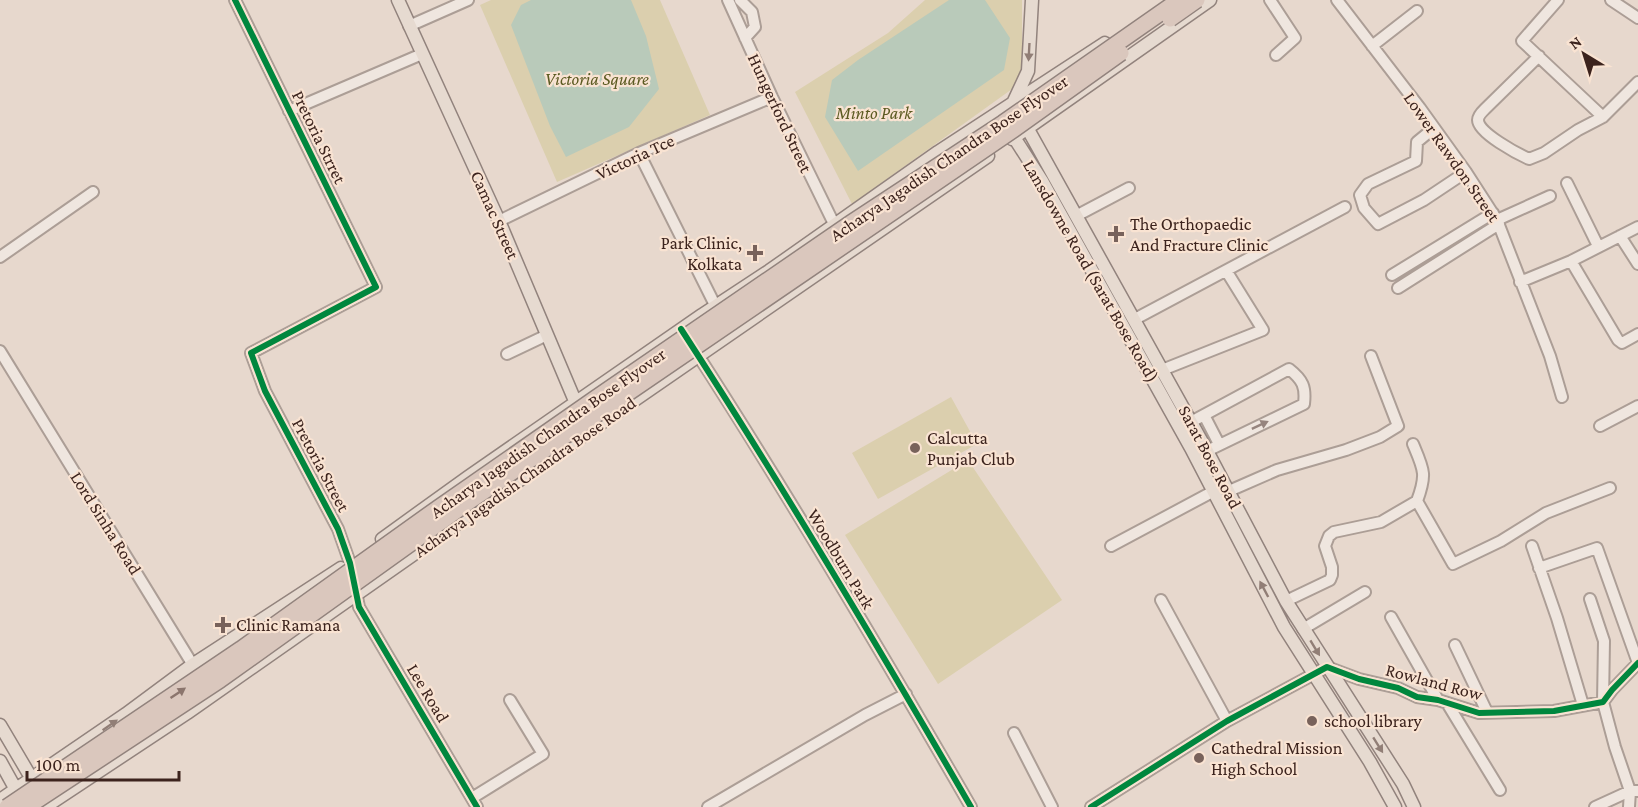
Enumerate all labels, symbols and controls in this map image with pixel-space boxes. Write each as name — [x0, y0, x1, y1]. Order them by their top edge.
north arrow — [1554, 24, 1614, 84]
text: N — [1566, 32, 1585, 53]
one-way arrow — [1025, 43, 1034, 62]
street label: Hungerford Street — [744, 50, 817, 177]
park label: Victoria Square — [545, 69, 649, 89]
street label: Acharya Jagadish Chandra Bose Flyover — [826, 70, 1072, 245]
street label: Pretoria Strret — [288, 87, 351, 188]
street label: Lower Rawdon Street — [1400, 88, 1505, 226]
park label: Minto Park — [835, 103, 913, 123]
street label: Victoria Tce — [593, 130, 677, 184]
street label: Lansdowne Road (Sarat Bose Road) — [1018, 156, 1163, 386]
street label: Camac Street — [467, 168, 524, 263]
place label: The Orthopaedic And Fracture Clinic — [1130, 214, 1269, 255]
marker: The Orthopaedic And Fracture Clinic — [1107, 225, 1125, 243]
place label: Park Clinic, Kolkata — [661, 233, 742, 274]
marker: Park Clinic, Kolkata — [746, 244, 764, 262]
street label: Acharya Jagadish Chandra Bose Flyover — [427, 343, 670, 522]
street label: Acharya Jagadish Chandra Bose Road — [410, 392, 640, 561]
street label: Sarat Bose Road — [1174, 402, 1246, 513]
street label: Pretoria Street — [288, 415, 354, 516]
one-way arrow — [1251, 421, 1268, 430]
place label: Calcutta Punjab Club — [927, 428, 1015, 470]
marker: Calcutta Punjab Club — [908, 441, 922, 455]
street label: Lord Sinha Road — [66, 468, 146, 579]
street label: Woodburn Park — [803, 505, 879, 613]
one-way arrow — [1259, 580, 1269, 597]
place label: Clinic Ramana — [236, 615, 340, 635]
marker: Clinic Ramana — [214, 616, 232, 634]
one-way arrow — [1309, 640, 1320, 656]
street label: Rowland Row — [1383, 659, 1485, 705]
street label: Lee Road — [403, 660, 453, 726]
one-way arrow — [170, 687, 186, 698]
place label: school library — [1324, 711, 1423, 731]
marker: school library — [1305, 714, 1319, 728]
one-way arrow — [102, 720, 118, 731]
one-way arrow — [1372, 737, 1383, 753]
place label: Cathedral Mission High School — [1211, 738, 1343, 779]
scale bar — [27, 744, 178, 782]
marker: Cathedral Mission High School — [1192, 751, 1206, 765]
text: 100 m — [36, 755, 81, 775]

